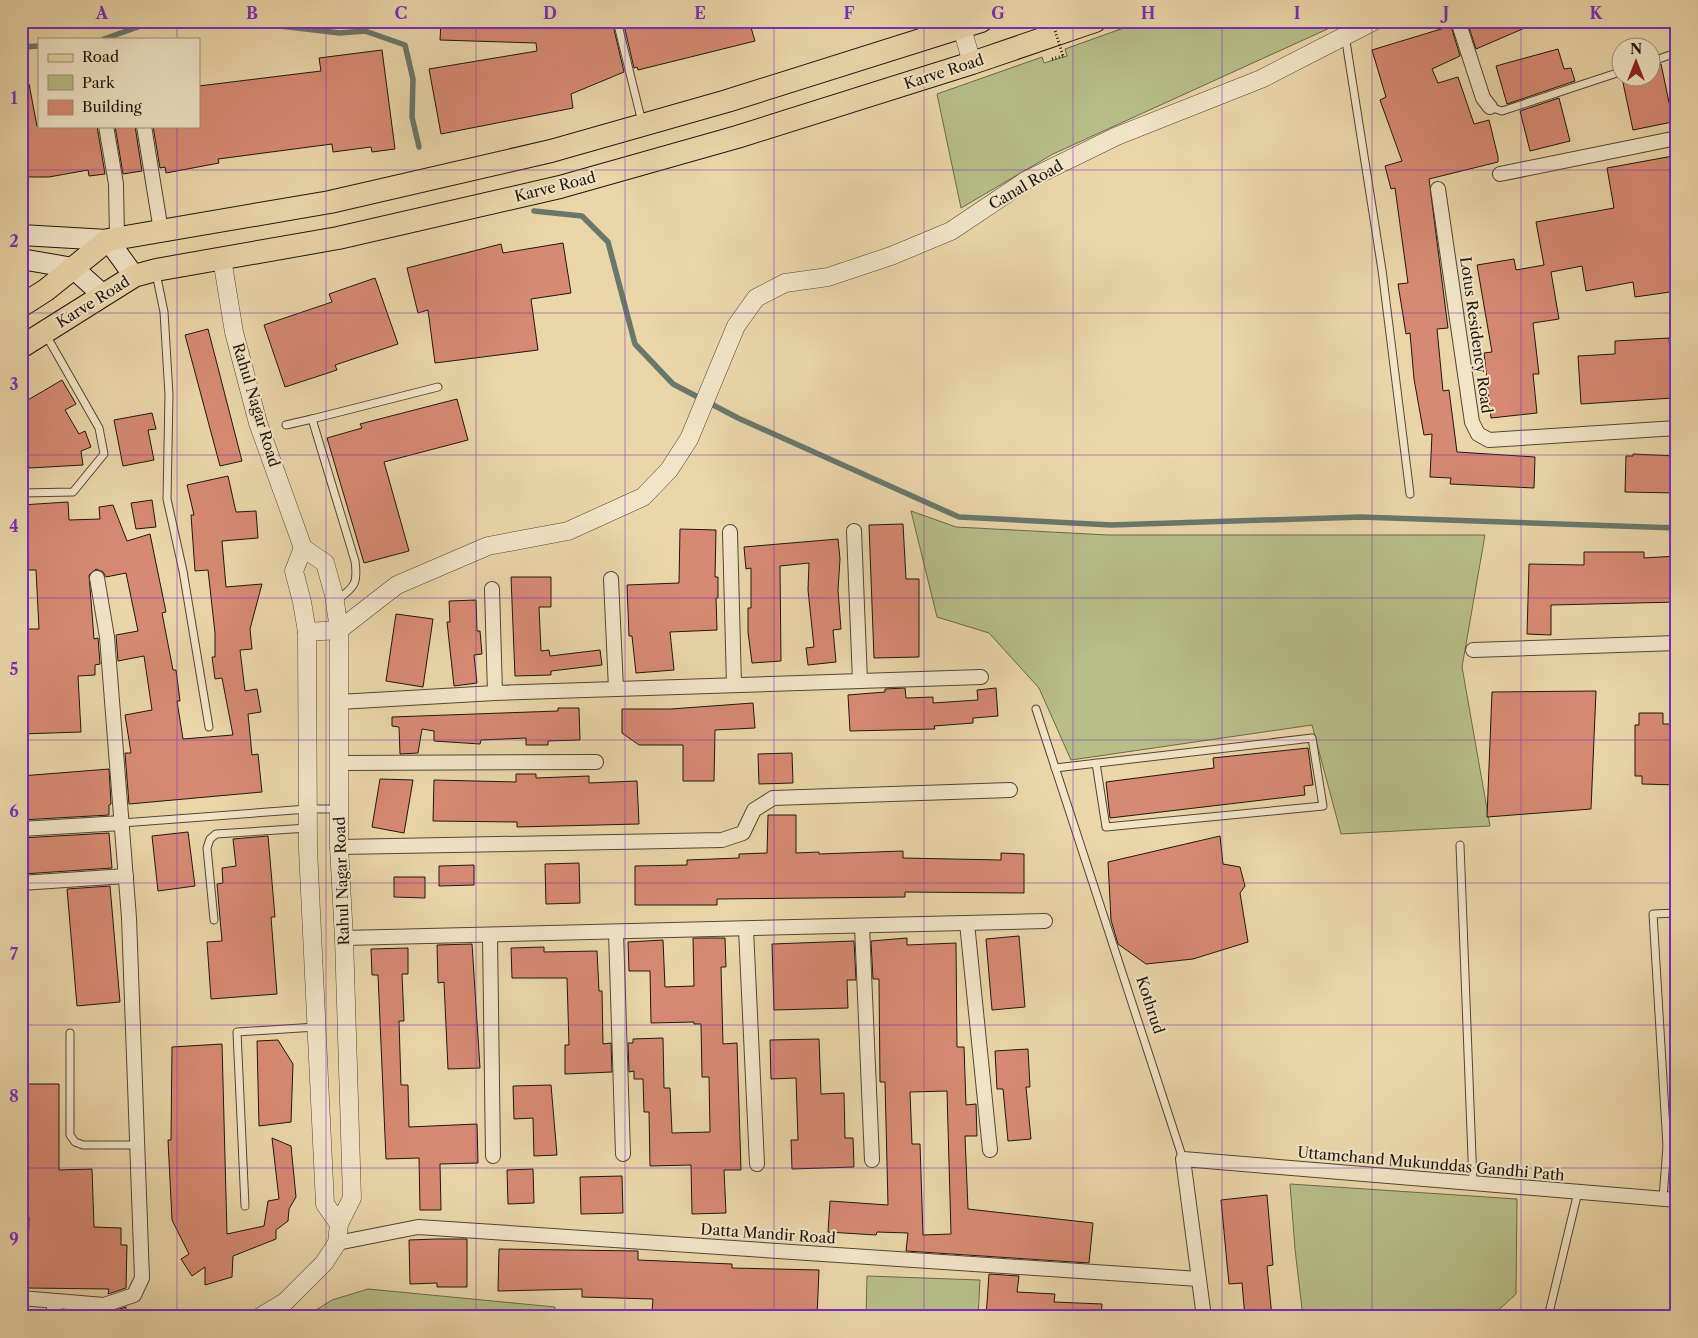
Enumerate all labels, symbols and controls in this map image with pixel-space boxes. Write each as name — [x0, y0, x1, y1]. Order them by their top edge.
text: A — [95, 3, 109, 23]
text: B — [246, 3, 258, 23]
text: C — [395, 3, 407, 23]
text: D — [543, 3, 557, 23]
text: E — [694, 3, 706, 23]
text: F — [844, 3, 855, 23]
text: G — [991, 3, 1005, 23]
text: H — [1141, 3, 1155, 23]
text: I — [1294, 3, 1301, 23]
text: J — [1440, 3, 1449, 23]
text: K — [1590, 3, 1604, 23]
legend — [38, 38, 200, 128]
north arrow — [1610, 38, 1660, 88]
text: N — [1630, 40, 1642, 58]
text: Road — [82, 47, 119, 66]
street label: Karve Road — [901, 50, 986, 93]
text: Park — [82, 73, 116, 92]
text: 1 — [10, 88, 18, 108]
text: Building — [82, 97, 142, 116]
street label: Canal Road — [985, 156, 1066, 213]
street label: Karve Road — [512, 167, 597, 206]
text: 2 — [9, 231, 19, 251]
street label: Lotus Residency Road — [1456, 255, 1497, 415]
street label: Karve Road — [52, 272, 133, 332]
street label: Rahul Nagar Road — [229, 340, 284, 469]
text: 3 — [9, 374, 19, 394]
text: 4 — [9, 516, 19, 536]
text: 5 — [10, 659, 19, 679]
text: 6 — [9, 801, 19, 821]
street label: Rahul Nagar Road — [330, 816, 353, 946]
text: 7 — [10, 944, 19, 964]
street label: Kothrud — [1132, 974, 1169, 1036]
text: 8 — [9, 1086, 19, 1106]
street label: Uttamchand Mukunddas Gandhi Path — [1297, 1142, 1566, 1185]
street label: Datta Mandir Road — [700, 1219, 836, 1248]
text: 9 — [9, 1229, 19, 1249]

